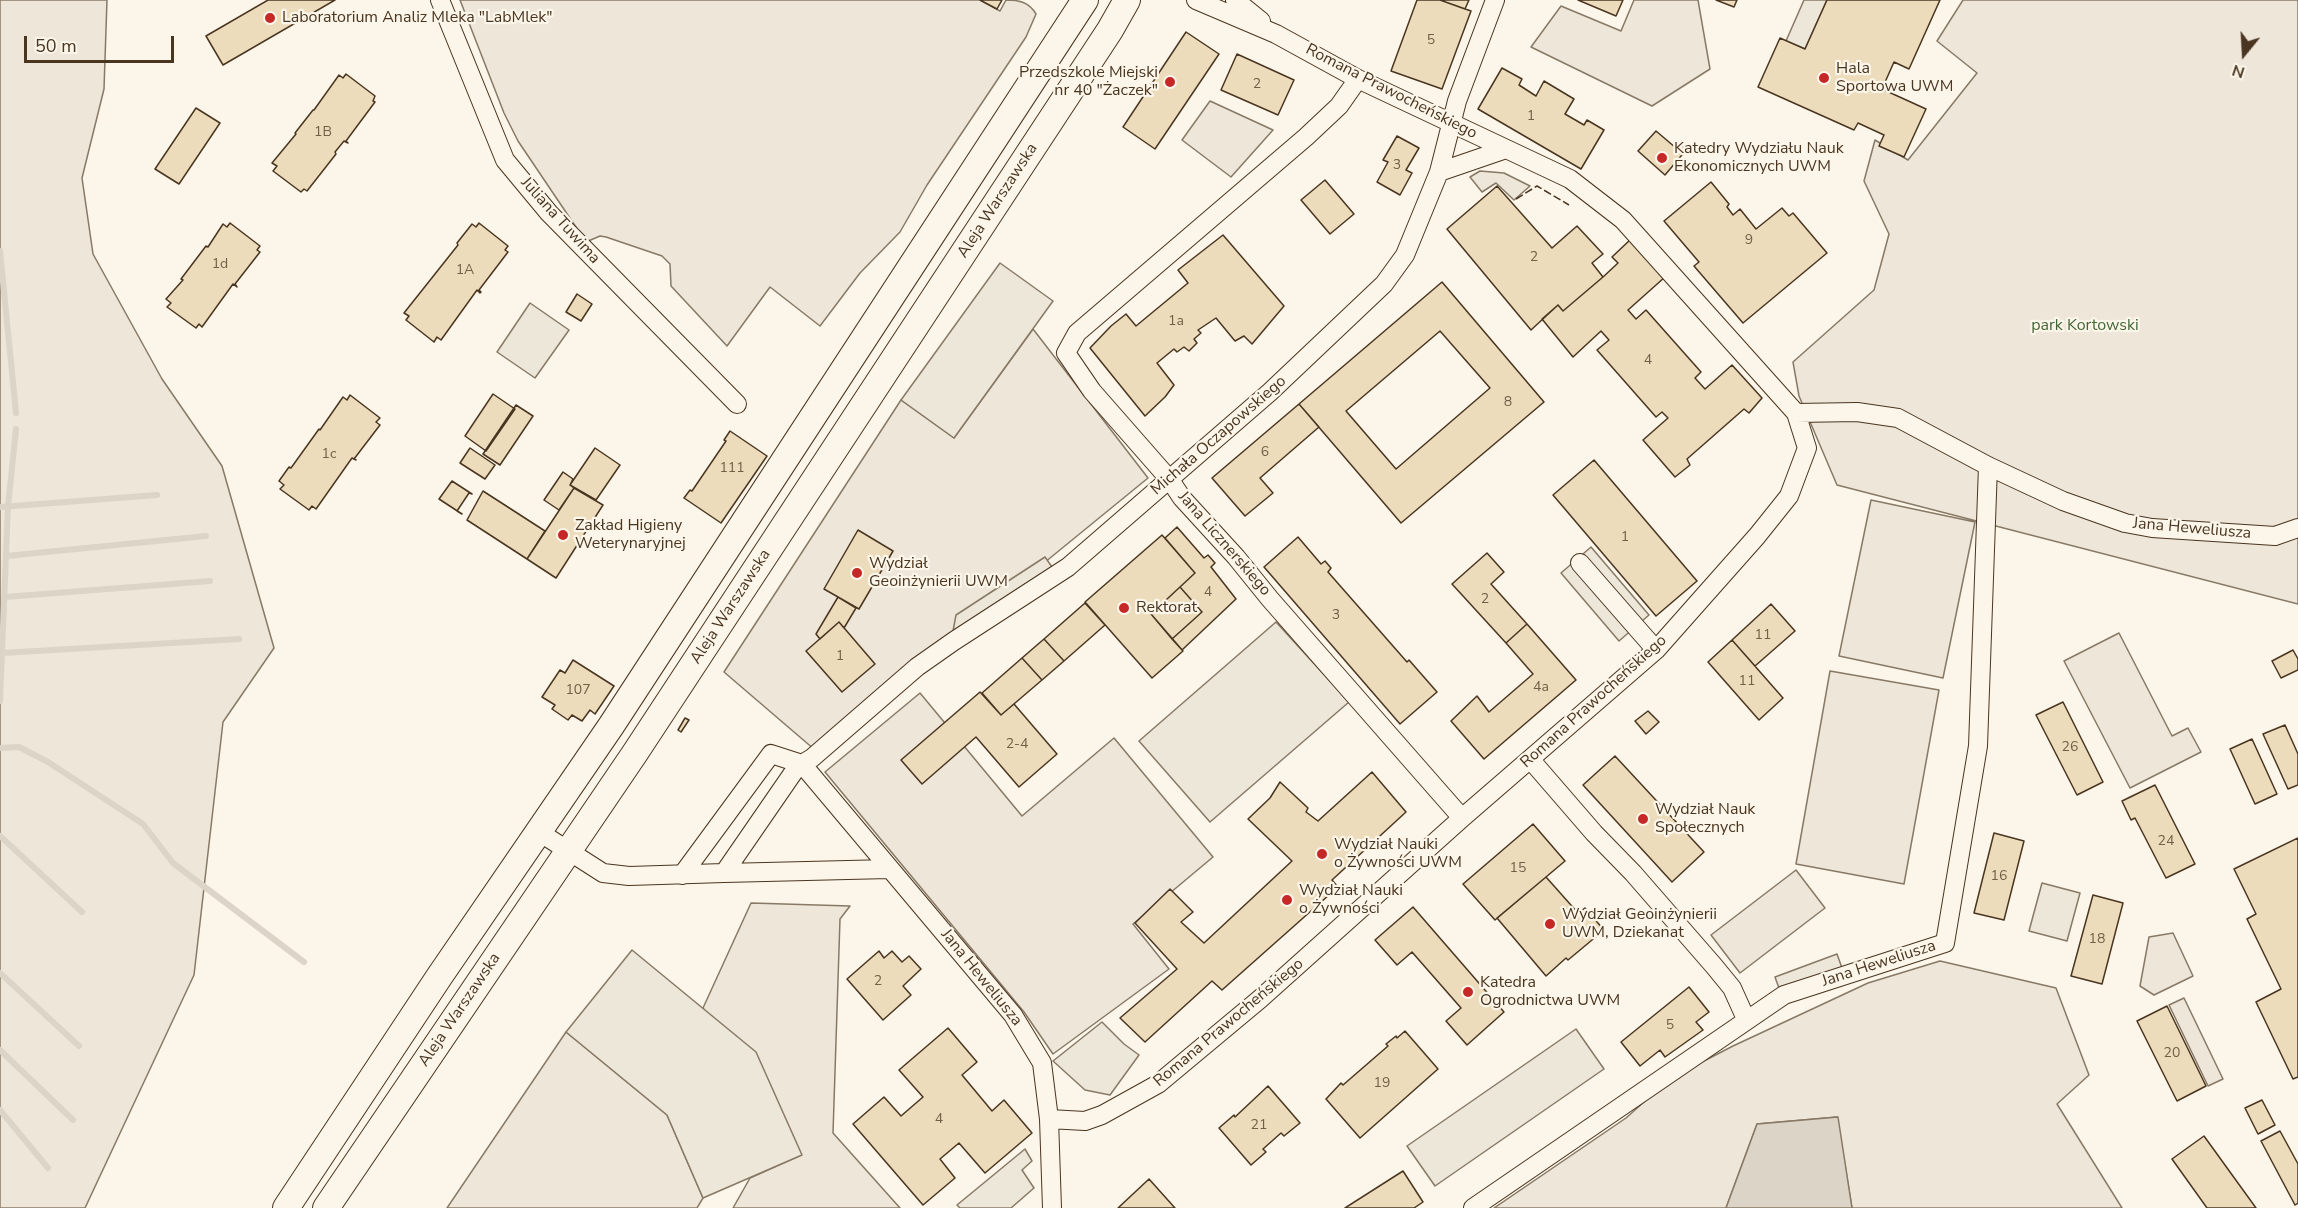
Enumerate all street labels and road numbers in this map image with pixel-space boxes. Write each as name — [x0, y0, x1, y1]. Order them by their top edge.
street label: Romana Prawocheńskiego — [1302, 40, 1480, 144]
street label: Aleja Warszawska — [954, 140, 1042, 262]
street label: Juliana Tuwima — [516, 174, 604, 268]
street label: Michała Oczapowskiego — [1148, 372, 1290, 500]
street label: Jana Licznerskiego — [1173, 488, 1275, 600]
street label: Jana Heweliusza — [2132, 514, 2252, 544]
street label: Aleja Warszawska — [687, 546, 775, 668]
street label: Romana Prawocheńskiego — [1517, 631, 1671, 773]
street label: Jana Heweliusza — [936, 926, 1026, 1030]
street label: Jana Heweliusza — [1820, 937, 1938, 991]
street label: Aleja Warszawska — [415, 950, 505, 1070]
street label: Romana Prawocheńskiego — [1150, 955, 1308, 1091]

